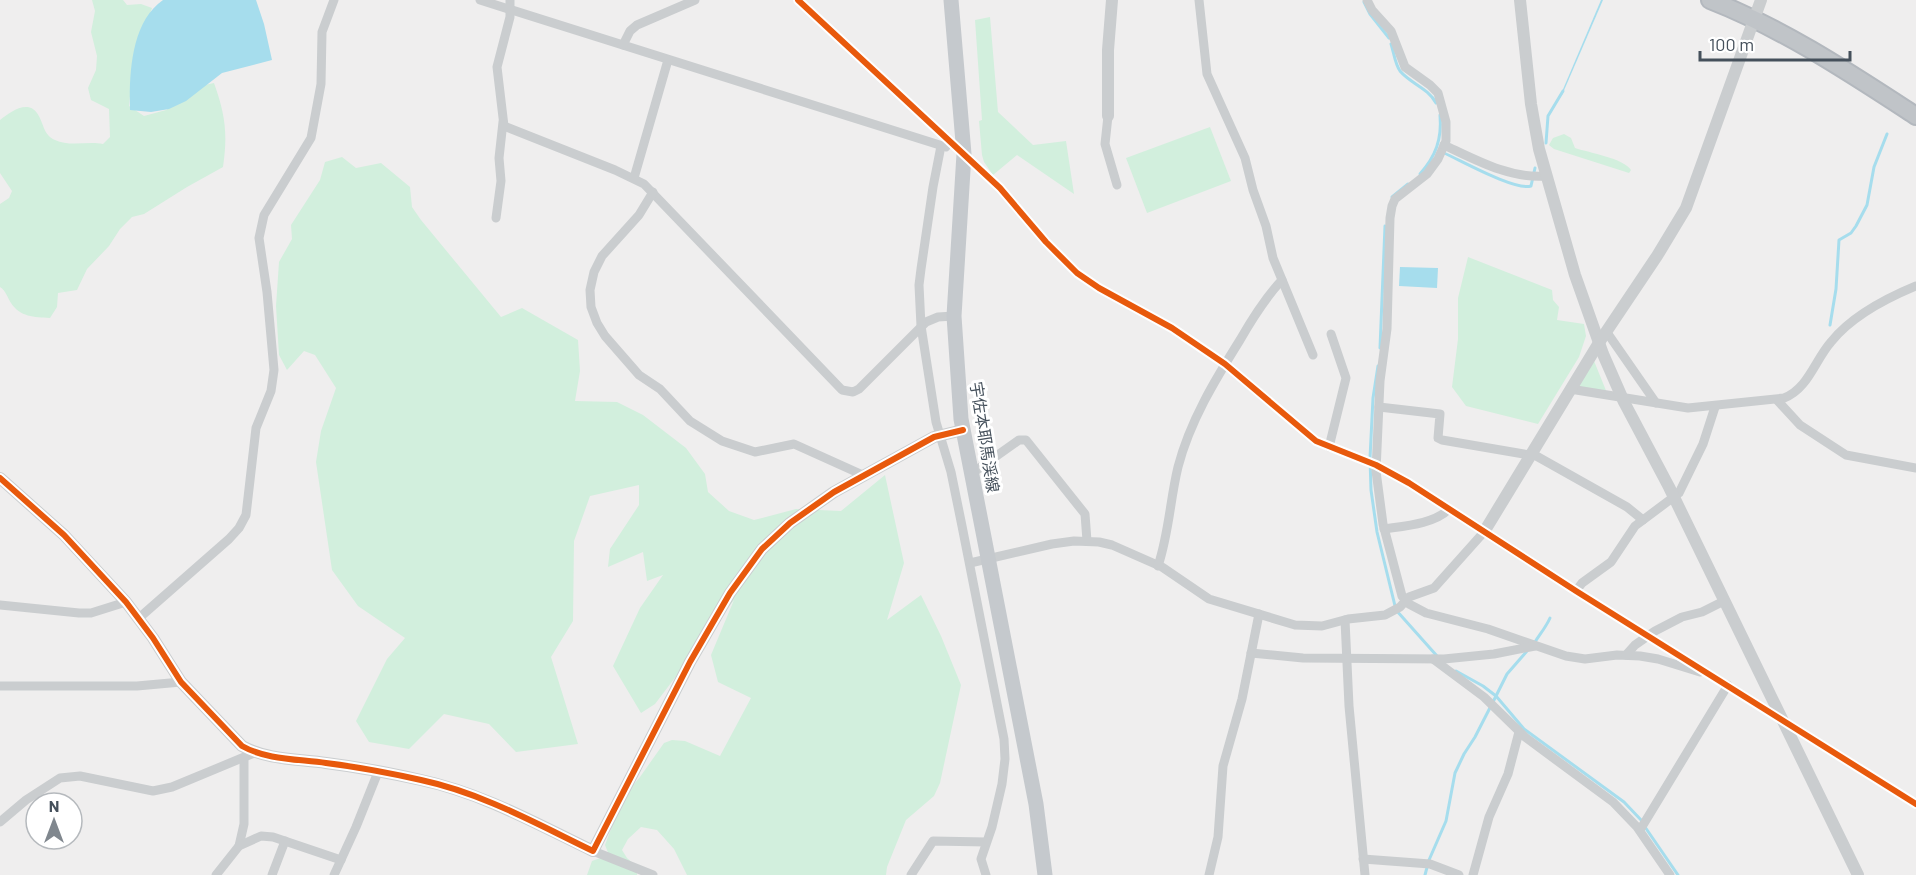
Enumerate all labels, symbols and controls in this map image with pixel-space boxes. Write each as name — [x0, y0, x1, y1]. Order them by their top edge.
scale bar — [1700, 24, 1850, 62]
text: 100 m — [1709, 33, 1754, 55]
street label: 宇佐本耶馬渓線 — [967, 380, 1004, 494]
north arrow — [24, 791, 84, 851]
text: N — [49, 796, 59, 815]

